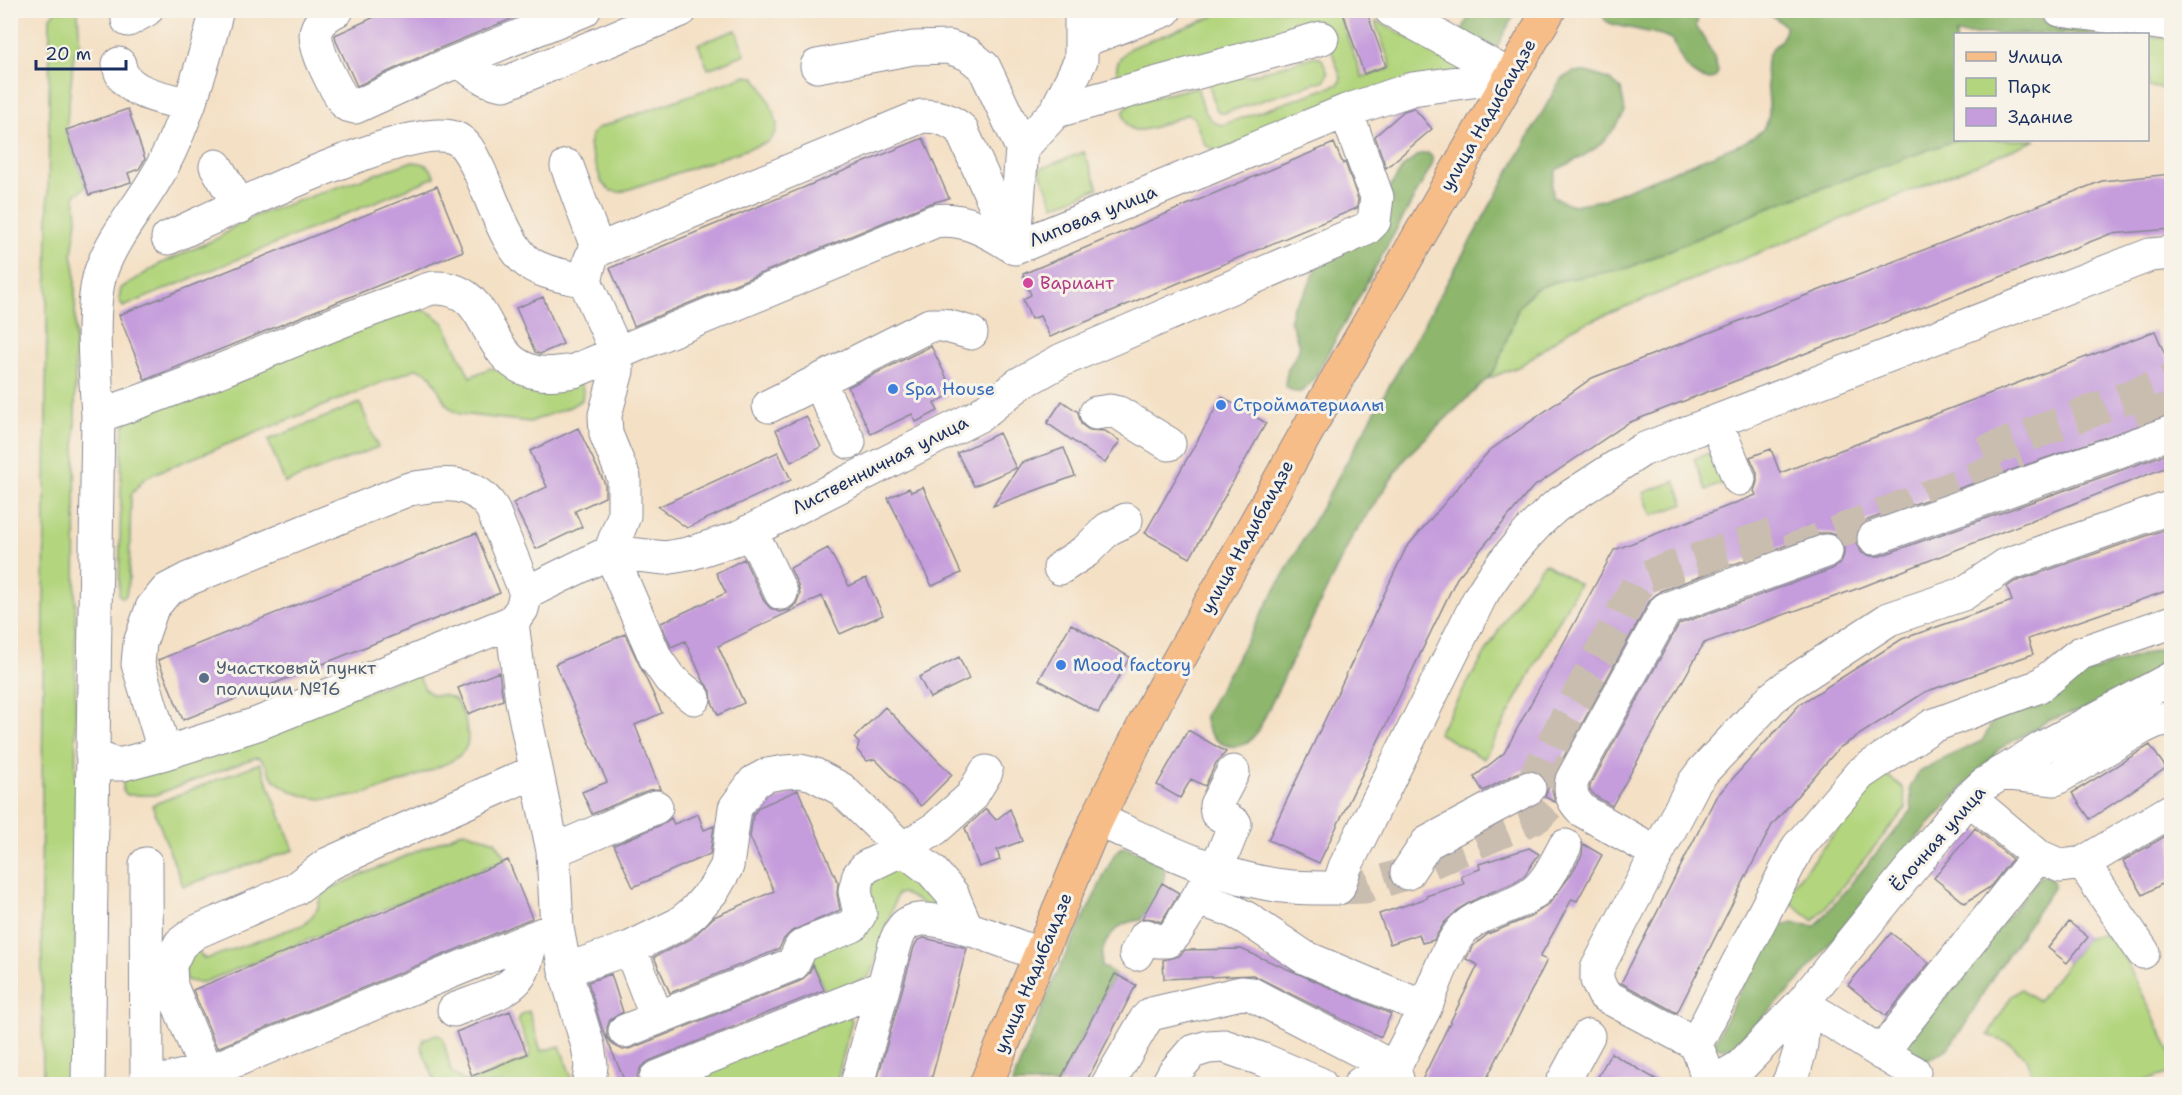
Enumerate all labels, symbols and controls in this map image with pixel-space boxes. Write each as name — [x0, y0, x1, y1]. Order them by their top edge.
scale bar — [36, 33, 126, 71]
legend — [1954, 33, 2149, 141]
street label: улица Надибаидзе — [1435, 34, 1541, 196]
text: 20 m — [45, 42, 91, 66]
text: Улица — [2008, 45, 2062, 69]
text: Парк — [2008, 75, 2051, 99]
text: Здание — [2008, 105, 2073, 129]
street label: Липовая улица — [1026, 179, 1160, 253]
place label: Вариант — [1040, 271, 1115, 295]
marker: Вариант — [1021, 276, 1035, 290]
place label: Spa House — [905, 377, 995, 401]
marker: Spa House — [886, 382, 900, 396]
place label: Стройматериалы — [1233, 393, 1384, 417]
marker: Стройматериалы — [1214, 398, 1228, 412]
street label: Лиственничная улица — [788, 410, 972, 520]
street label: улица Надибаидзе — [1195, 456, 1299, 618]
place label: Mood factory — [1073, 653, 1191, 677]
place label: Участковый пункт полиции №16 — [216, 656, 377, 701]
marker: Mood factory — [1054, 658, 1068, 672]
marker: Участковый пункт полиции №16 — [197, 671, 211, 685]
street label: Ёлочная улица — [1885, 781, 1991, 897]
street label: улица Надибаидзе — [988, 889, 1078, 1057]

